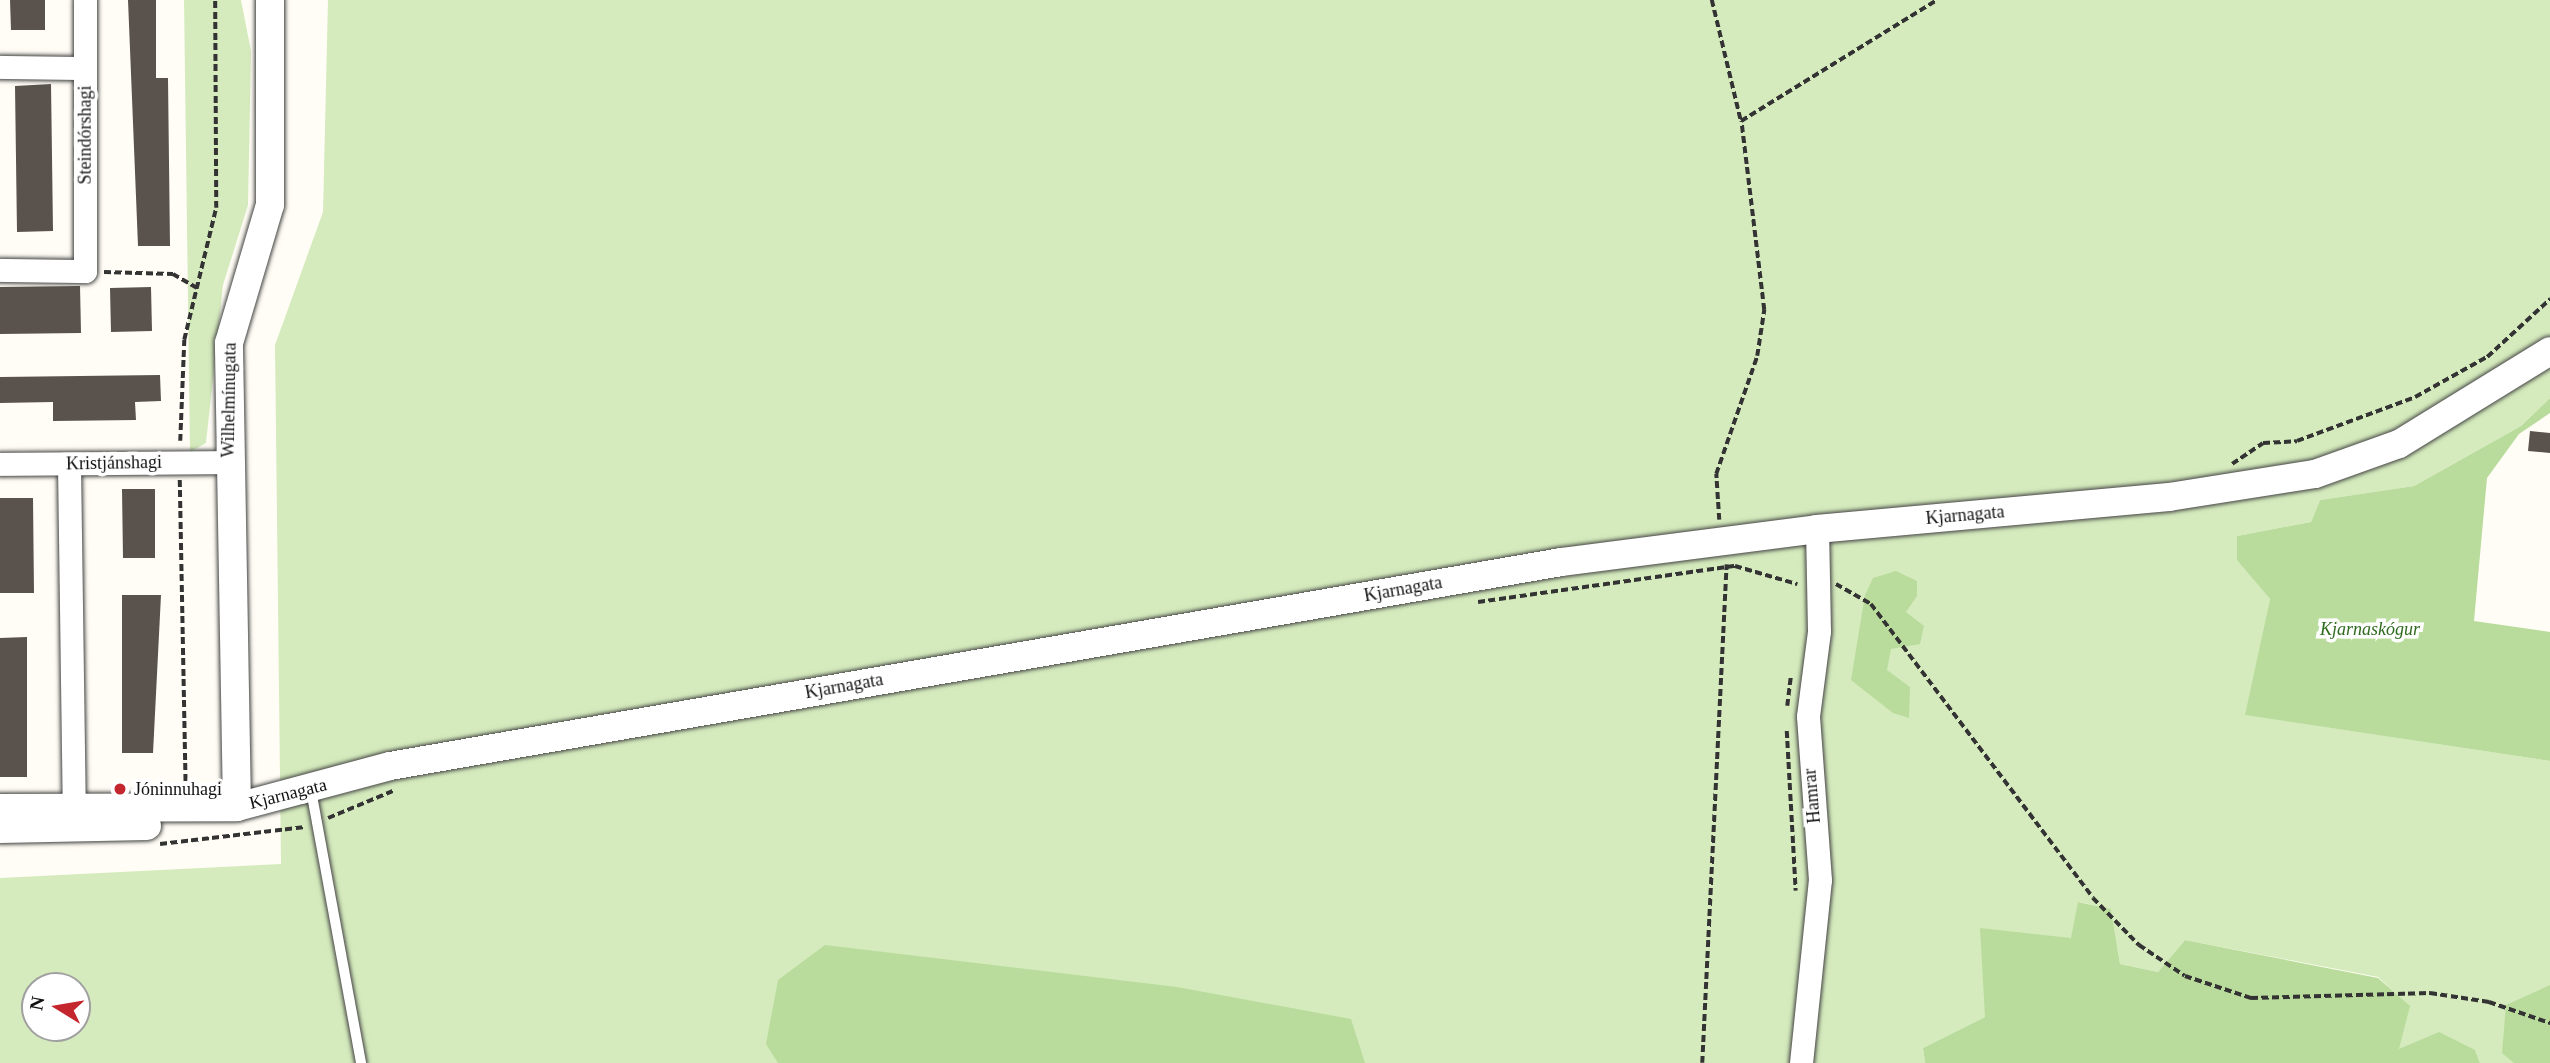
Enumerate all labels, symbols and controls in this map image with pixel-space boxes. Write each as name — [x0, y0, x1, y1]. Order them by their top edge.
street label: Steindórshagi — [74, 86, 96, 184]
street label: Wilhelmínugata — [217, 342, 241, 458]
street label: Kristjánshagi — [66, 451, 162, 475]
street label: Kjarnagata — [1925, 501, 2005, 529]
street label: Kjarnagata — [1362, 572, 1444, 606]
park label: Kjarnaskógur — [2320, 618, 2420, 640]
street label: Kjarnagata — [803, 669, 885, 703]
street label: Hamrar — [1799, 768, 1825, 824]
street label: Kjarnagata — [247, 774, 329, 814]
place label: Jóninnuhagi — [134, 778, 222, 800]
marker: Jóninnuhagi — [112, 781, 128, 797]
north arrow — [21, 972, 91, 1042]
text: N — [25, 995, 48, 1012]

